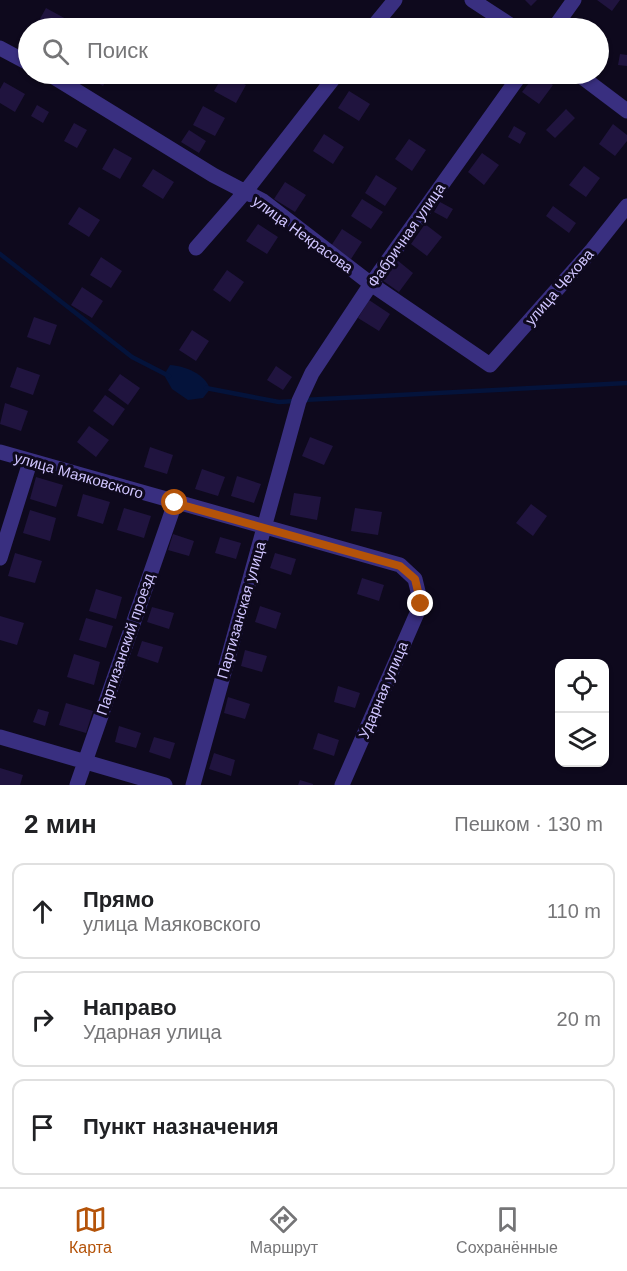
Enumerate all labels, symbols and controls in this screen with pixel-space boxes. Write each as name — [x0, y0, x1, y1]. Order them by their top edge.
search box — [18, 18, 609, 84]
icon: search — [39, 35, 72, 68]
text: Поиск — [87, 38, 148, 63]
street label: Фабричная улица — [364, 179, 449, 290]
street label: улица Некрасова — [249, 192, 357, 277]
street label: улица Чехова — [521, 245, 597, 329]
street label: улица Маяковского — [13, 448, 145, 502]
route start — [161, 489, 187, 515]
street label: Партизанская улица — [213, 539, 269, 681]
street label: Партизанский проезд — [93, 571, 157, 717]
route end — [407, 590, 433, 616]
street label: Ударная улица — [355, 638, 411, 741]
map controls — [555, 659, 609, 767]
button: locate — [555, 659, 609, 713]
button: layers — [555, 713, 609, 767]
text: 2 мин — [24, 809, 97, 839]
text: Пешком · 130 m — [454, 813, 603, 835]
text: Прямо — [83, 887, 154, 912]
icon: ahead — [26, 895, 59, 928]
text: 110 m — [547, 900, 601, 922]
text: улица Маяковского — [83, 913, 261, 935]
text: Направо — [83, 995, 177, 1020]
icon: right — [26, 1003, 59, 1036]
text: 20 m — [557, 1008, 601, 1030]
text: Ударная улица — [83, 1021, 222, 1043]
icon: arrive — [26, 1111, 59, 1144]
text: Пункт назначения — [83, 1114, 279, 1139]
tab: Карта — [69, 1203, 112, 1257]
tab: Маршрут — [250, 1203, 318, 1257]
tab: Сохранённые — [456, 1203, 558, 1257]

